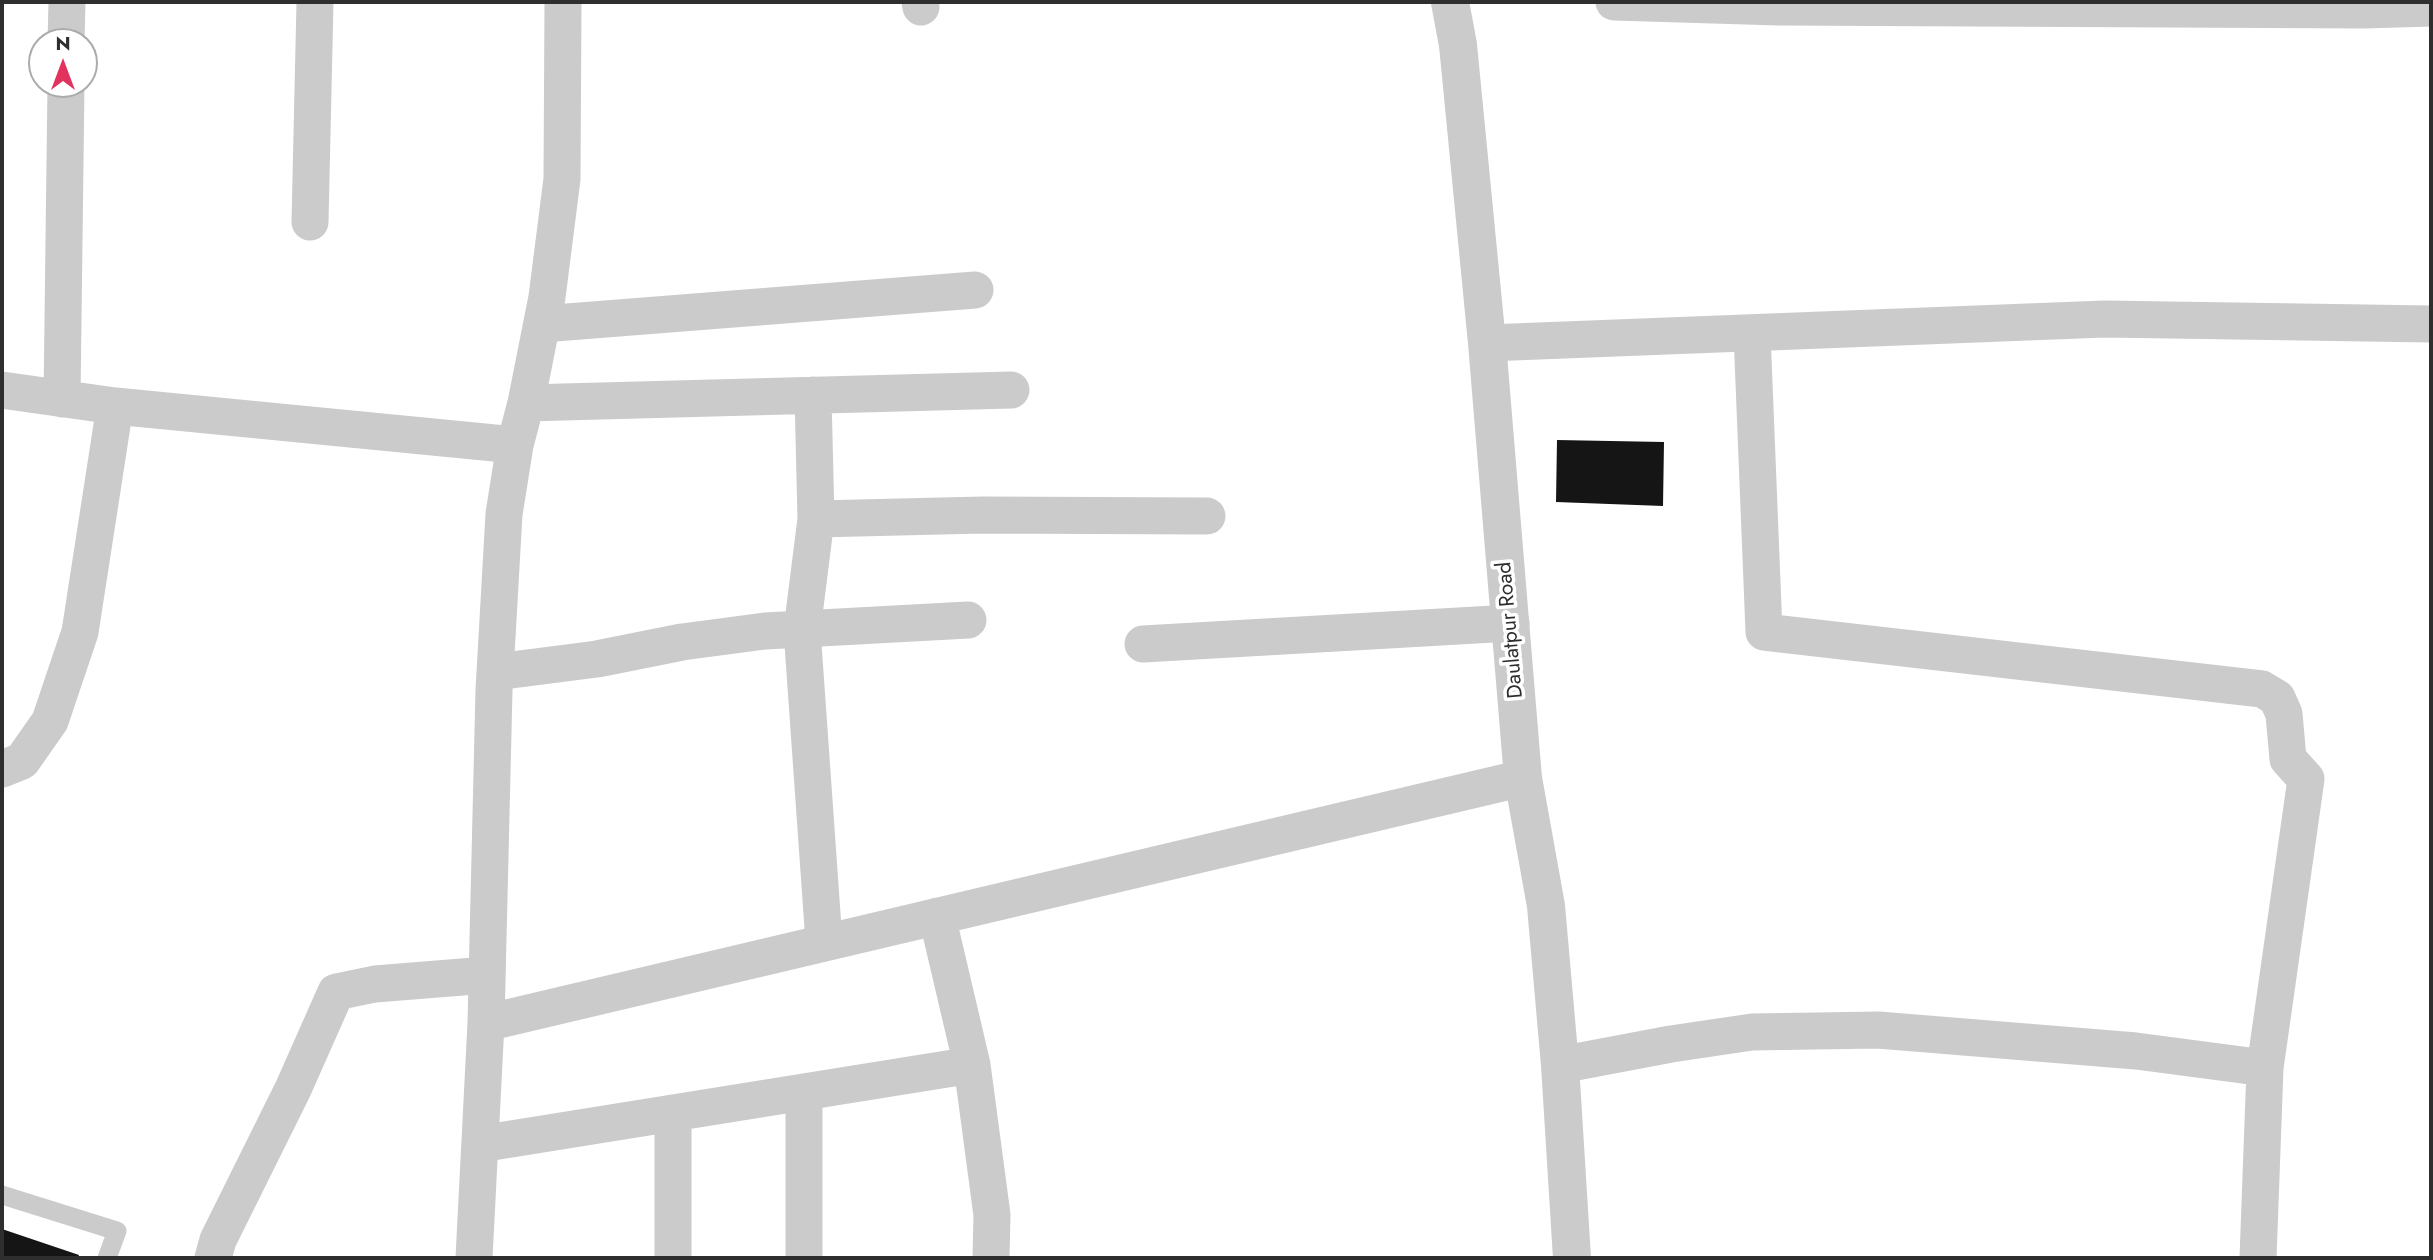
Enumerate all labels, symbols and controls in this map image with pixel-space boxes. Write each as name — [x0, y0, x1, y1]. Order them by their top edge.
north arrow — [28, 28, 98, 98]
text: N — [55, 30, 71, 57]
street label: Daulatpur Road — [1492, 561, 1530, 699]

